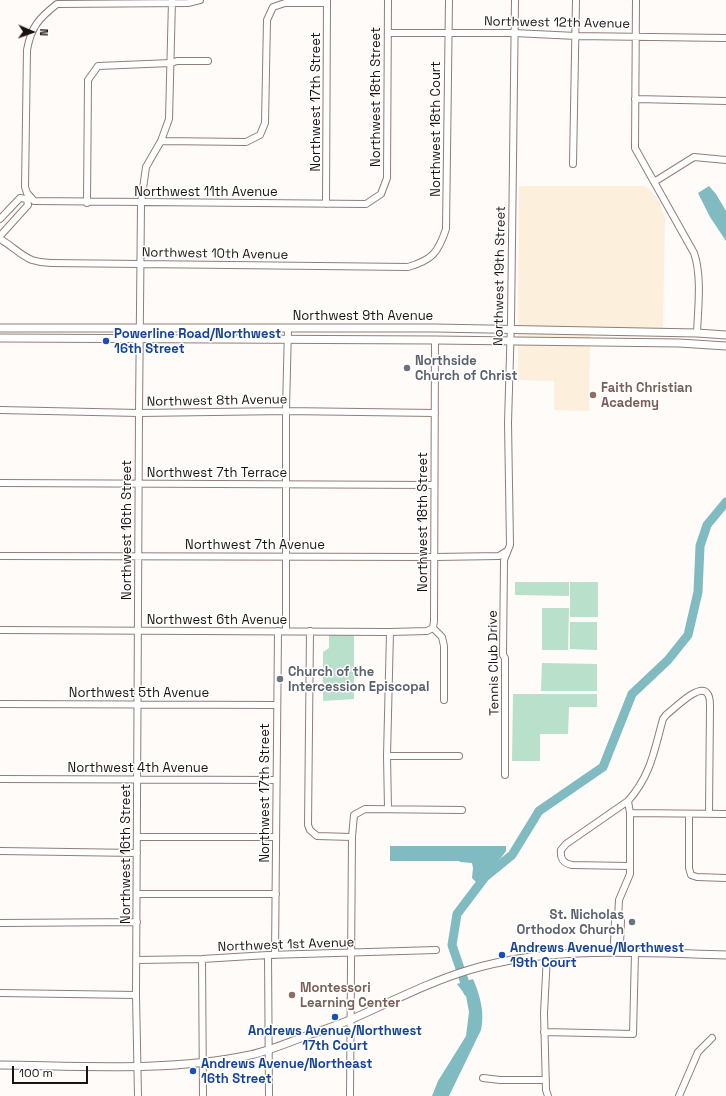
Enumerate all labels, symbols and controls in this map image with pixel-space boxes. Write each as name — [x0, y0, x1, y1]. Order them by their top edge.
north arrow — [12, 12, 52, 52]
street label: Northwest 12th Avenue — [484, 14, 630, 32]
street label: Northwest 18th Street — [368, 27, 384, 167]
text: N — [37, 28, 51, 36]
street label: Northwest 17th Street — [308, 32, 324, 172]
street label: Northwest 18th Court — [428, 61, 444, 197]
street label: Northwest 11th Avenue — [134, 184, 278, 200]
street label: Northwest 19th Street — [491, 206, 509, 346]
street label: Northwest 10th Avenue — [142, 245, 288, 263]
street label: Northwest 9th Avenue — [293, 308, 433, 324]
place label: Powerline Road/Northwest 16th Street — [114, 326, 281, 357]
marker: Powerline Road/Northwest 16th Street — [101, 336, 111, 346]
place label: Northside Church of Christ — [415, 353, 517, 384]
marker: Northside Church of Christ — [402, 363, 412, 373]
place label: Faith Christian Academy — [601, 380, 693, 411]
marker: Faith Christian Academy — [588, 390, 598, 400]
street label: Northwest 8th Avenue — [146, 392, 288, 410]
street label: Northwest 18th Street — [415, 452, 431, 592]
street label: Northwest 16th Street — [119, 460, 135, 600]
street label: Northwest 7th Terrace — [147, 465, 287, 481]
street label: Northwest 7th Avenue — [185, 537, 325, 553]
street label: Tennis Club Drive — [485, 610, 503, 716]
street label: Northwest 6th Avenue — [147, 612, 287, 628]
place label: Church of the Intercession Episcopal — [288, 664, 429, 695]
marker: Church of the Intercession Episcopal — [275, 674, 285, 684]
street label: Northwest 5th Avenue — [69, 685, 209, 701]
street label: Northwest 17th Street — [257, 723, 273, 863]
street label: Northwest 4th Avenue — [68, 760, 208, 776]
street label: Northwest 16th Street — [118, 784, 134, 924]
place label: St. Nicholas Orthodox Church — [517, 907, 624, 938]
marker: St. Nicholas Orthodox Church — [627, 917, 637, 927]
street label: Northwest 1st Avenue — [217, 935, 355, 955]
place label: Andrews Avenue/Northwest 19th Court — [510, 940, 684, 971]
marker: Andrews Avenue/Northwest 19th Court — [497, 950, 507, 960]
place label: Montessori Learning Center — [300, 980, 400, 1011]
marker: Montessori Learning Center — [287, 990, 297, 1000]
marker: Andrews Avenue/Northwest 17th Court — [330, 1012, 340, 1022]
place label: Andrews Avenue/Northwest 17th Court — [248, 1023, 422, 1054]
place label: Andrews Avenue/Northeast 16th Street — [201, 1056, 372, 1087]
scale bar — [14, 1058, 90, 1084]
text: 100 m — [19, 1065, 53, 1081]
marker: Andrews Avenue/Northeast 16th Street — [188, 1066, 198, 1076]

